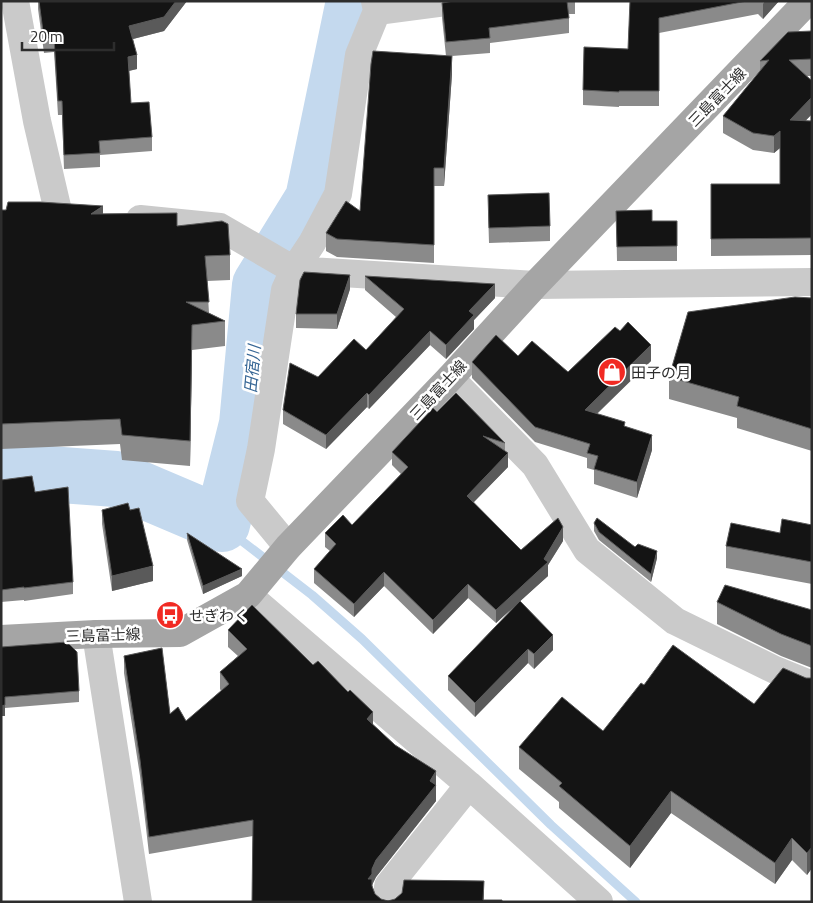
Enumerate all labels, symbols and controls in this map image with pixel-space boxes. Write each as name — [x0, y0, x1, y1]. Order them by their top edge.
scale bar — [22, 20, 115, 52]
text: 20 m — [30, 25, 63, 48]
street label: 三島富士線 — [683, 62, 751, 132]
water label: 田宿川 — [238, 342, 266, 394]
street label: 三島富士線 — [404, 355, 472, 425]
shop icon: 田子の月 — [597, 357, 627, 387]
place label: 田子の月 — [631, 361, 691, 384]
bus stop icon: せぎわく — [155, 600, 185, 630]
place label: せぎわく — [189, 604, 249, 627]
street label: 三島富士線 — [65, 622, 141, 648]

